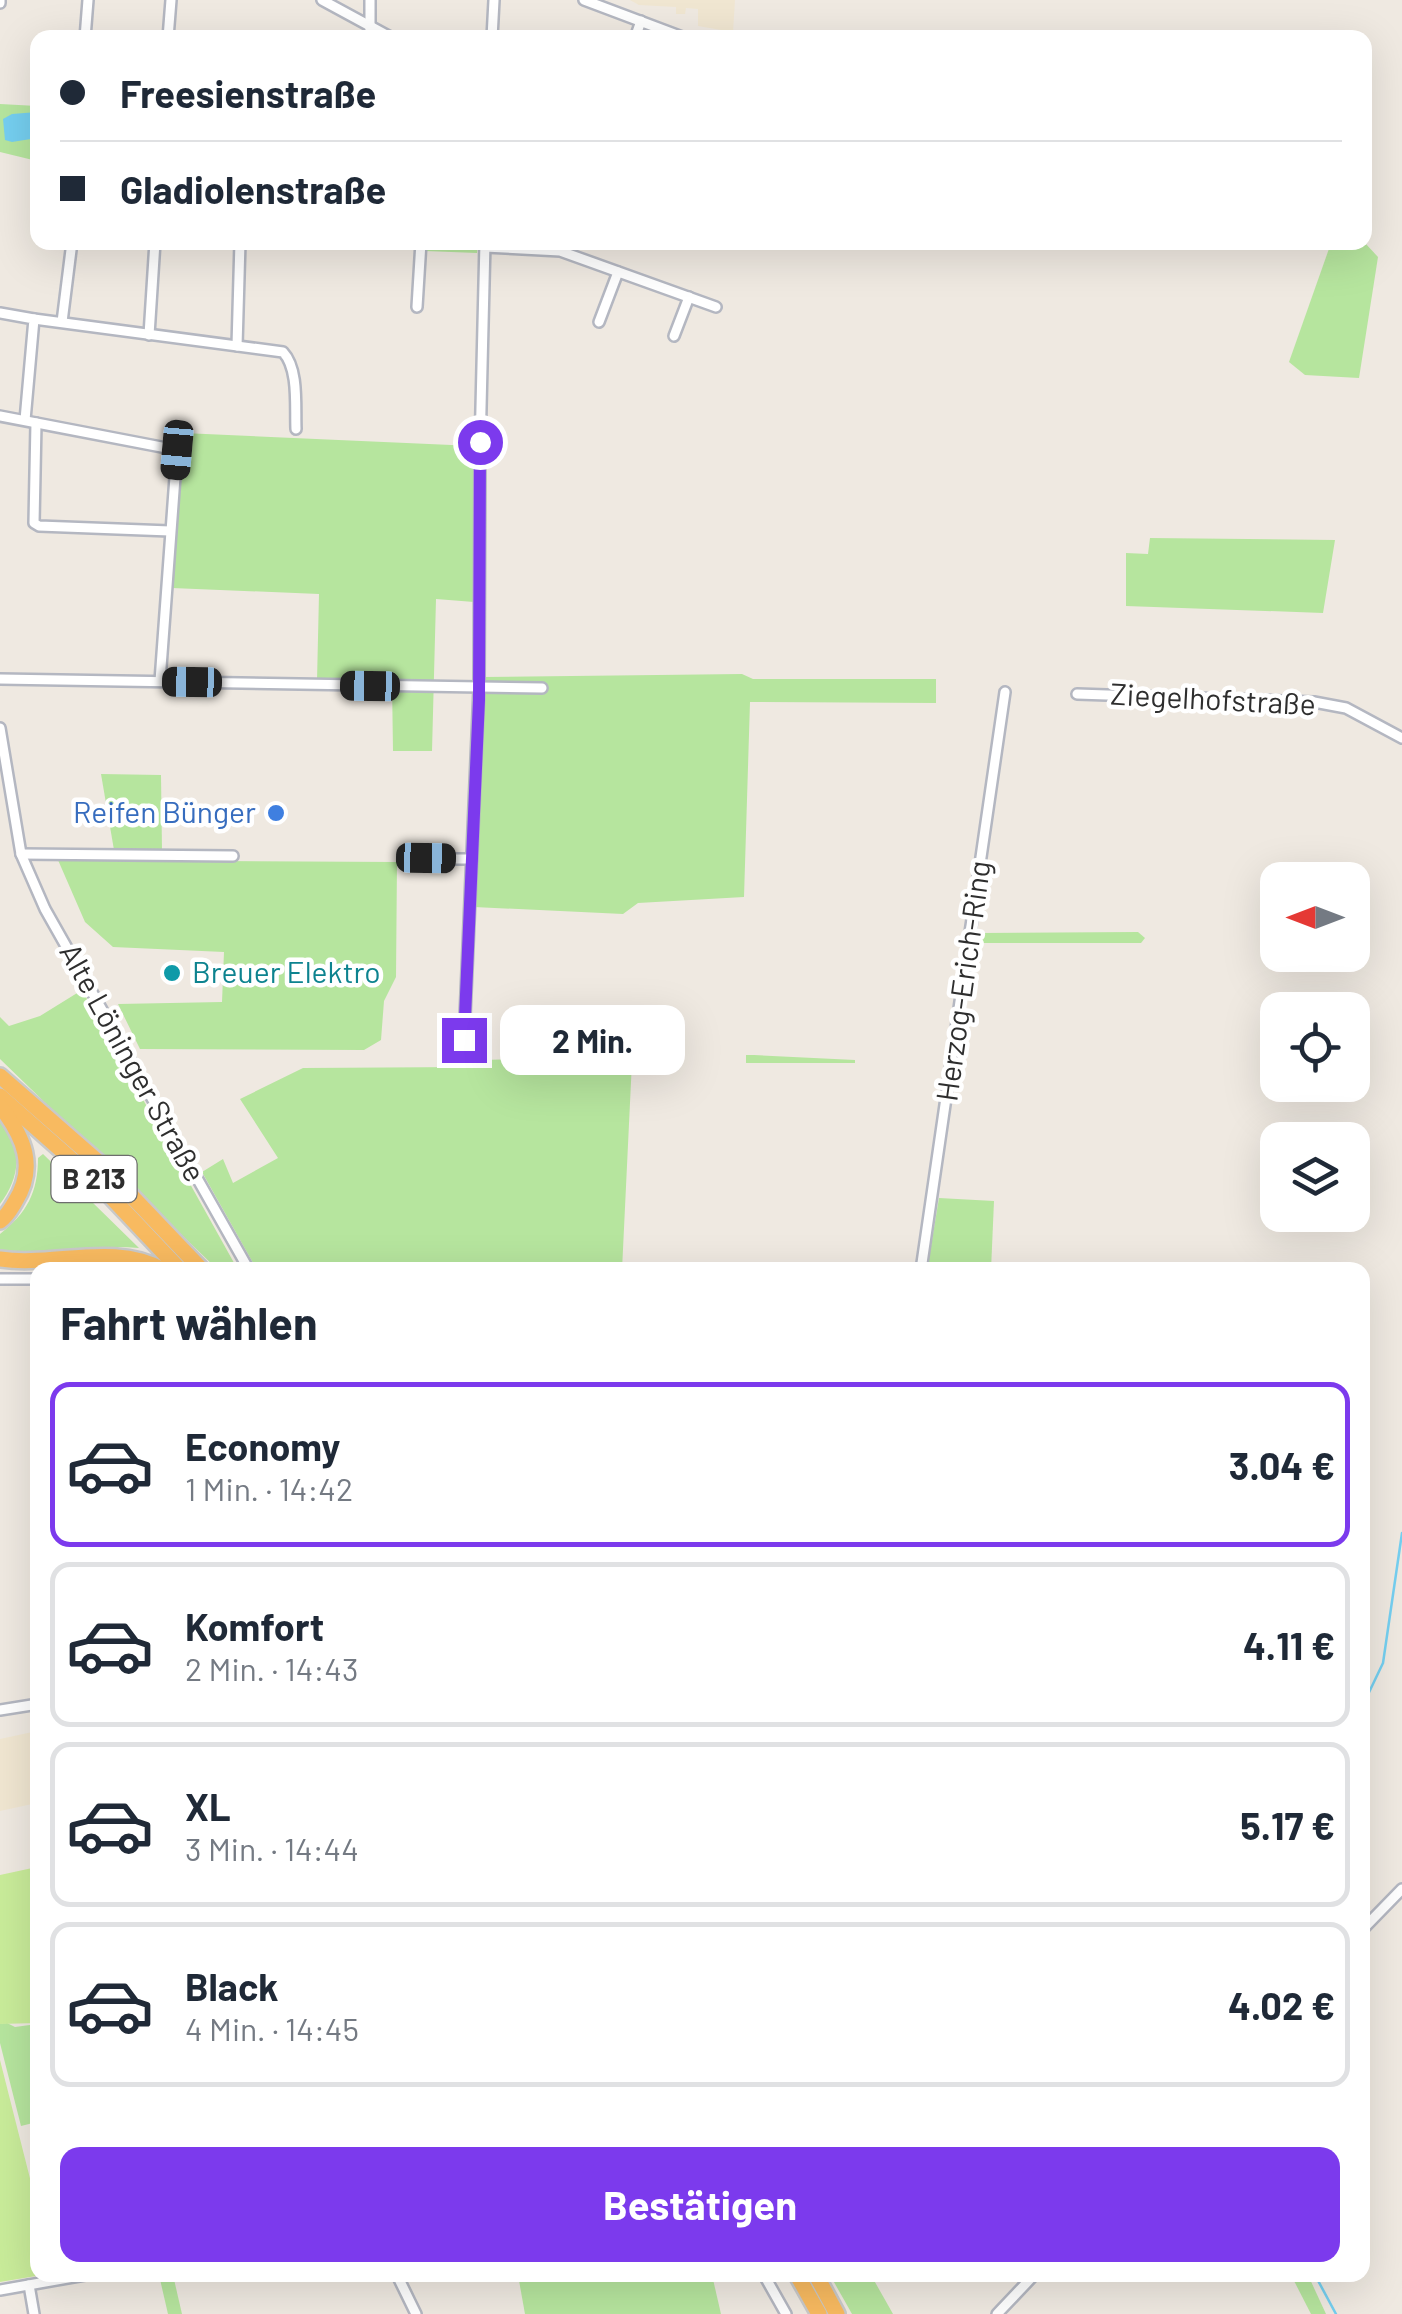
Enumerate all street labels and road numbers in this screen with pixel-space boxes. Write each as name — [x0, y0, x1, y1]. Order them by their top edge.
street label: Ziegelhofstraße — [1110, 675, 1317, 721]
street label: Herzog-Erich-Ring — [927, 858, 997, 1103]
street label: Alte Löninger Straße — [53, 937, 214, 1188]
road number: B 213 — [52, 1156, 136, 1202]

